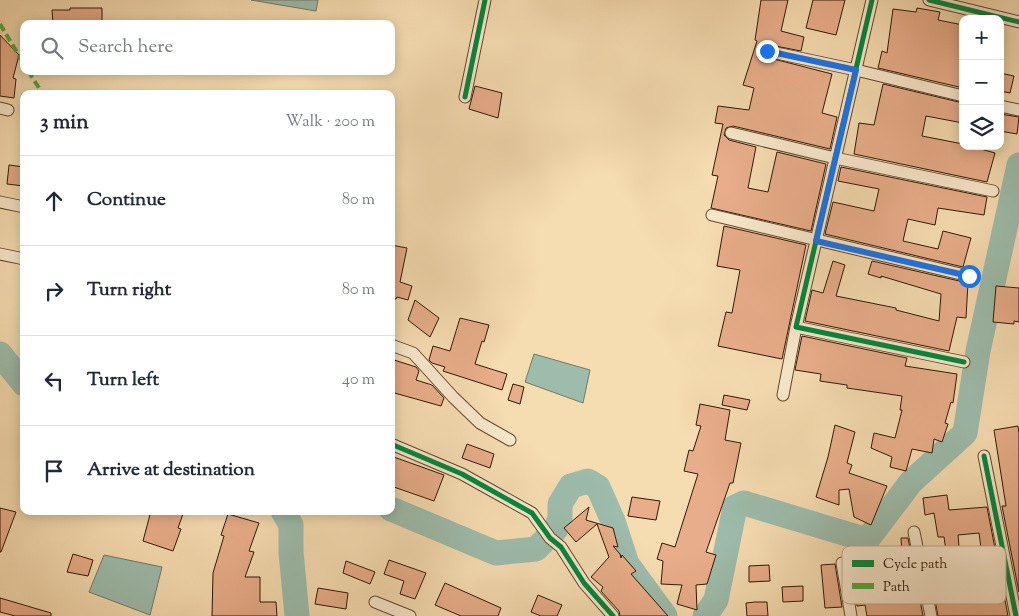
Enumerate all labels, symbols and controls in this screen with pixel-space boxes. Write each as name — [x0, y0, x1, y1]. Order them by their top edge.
map controls — [959, 15, 1004, 150]
button: + — [959, 15, 1004, 60]
search box — [20, 20, 395, 75]
icon: search — [38, 34, 66, 62]
text: Search here — [78, 34, 173, 61]
route end — [756, 40, 779, 63]
button: − — [959, 60, 1004, 105]
button: layers — [959, 105, 1004, 150]
text: 3 min — [40, 108, 89, 138]
text: Walk · 200 m — [286, 111, 375, 134]
icon: ahead — [40, 187, 68, 215]
text: Continue — [87, 187, 166, 214]
text: 80 m — [342, 189, 375, 212]
route start — [958, 265, 981, 288]
icon: right — [40, 277, 68, 305]
text: Turn right — [87, 277, 171, 304]
text: 80 m — [342, 279, 375, 302]
icon: left — [40, 367, 68, 395]
text: Turn left — [87, 367, 159, 394]
text: 40 m — [342, 369, 375, 392]
icon: arrive — [40, 457, 68, 485]
text: Arrive at destination — [87, 457, 255, 484]
legend — [842, 546, 1006, 604]
text: Cycle path — [883, 555, 947, 575]
text: Path — [883, 578, 910, 598]

